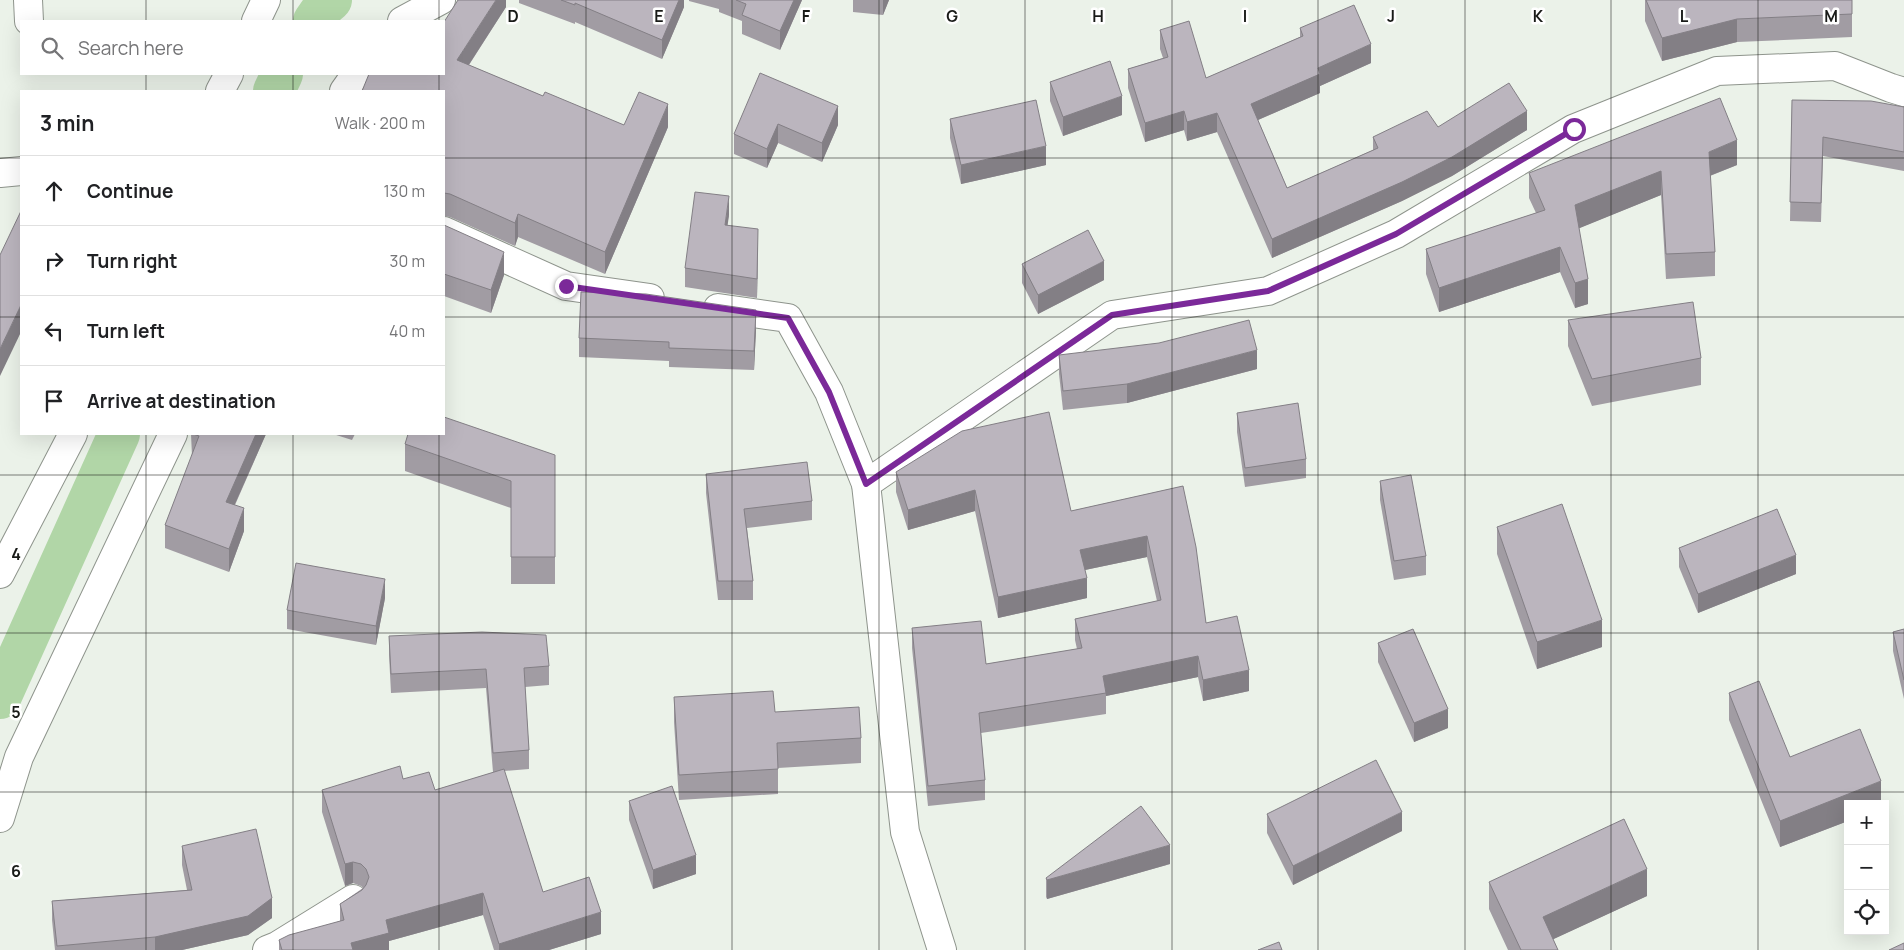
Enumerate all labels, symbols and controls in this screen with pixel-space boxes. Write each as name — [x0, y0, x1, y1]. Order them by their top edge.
text: D — [507, 5, 519, 27]
text: E — [654, 5, 664, 27]
text: F — [802, 5, 811, 27]
text: G — [946, 5, 958, 27]
text: H — [1092, 5, 1104, 27]
text: I — [1243, 5, 1247, 27]
text: J — [1387, 5, 1395, 27]
text: K — [1533, 5, 1544, 27]
text: L — [1680, 5, 1689, 27]
text: M — [1824, 5, 1838, 27]
search box — [20, 20, 445, 75]
icon: search — [38, 34, 66, 62]
text: Search here — [78, 35, 184, 61]
text: 3 min — [40, 109, 94, 137]
text: Walk · 200 m — [335, 112, 425, 134]
route start — [1563, 118, 1586, 141]
icon: ahead — [40, 177, 68, 205]
text: Continue — [87, 178, 173, 204]
text: 130 m — [383, 180, 425, 202]
icon: right — [40, 247, 68, 275]
text: Turn right — [87, 248, 177, 274]
text: 30 m — [390, 250, 425, 272]
route end — [555, 275, 578, 298]
icon: left — [40, 317, 68, 345]
text: Turn left — [87, 318, 165, 344]
text: 40 m — [389, 320, 425, 342]
icon: arrive — [40, 387, 68, 415]
text: Arrive at destination — [87, 388, 276, 414]
text: 4 — [11, 543, 21, 565]
text: 5 — [11, 701, 21, 723]
map controls — [1844, 800, 1889, 935]
button: + — [1844, 800, 1889, 845]
button: − — [1844, 845, 1889, 890]
text: 6 — [11, 860, 21, 882]
button: locate — [1844, 890, 1889, 935]

